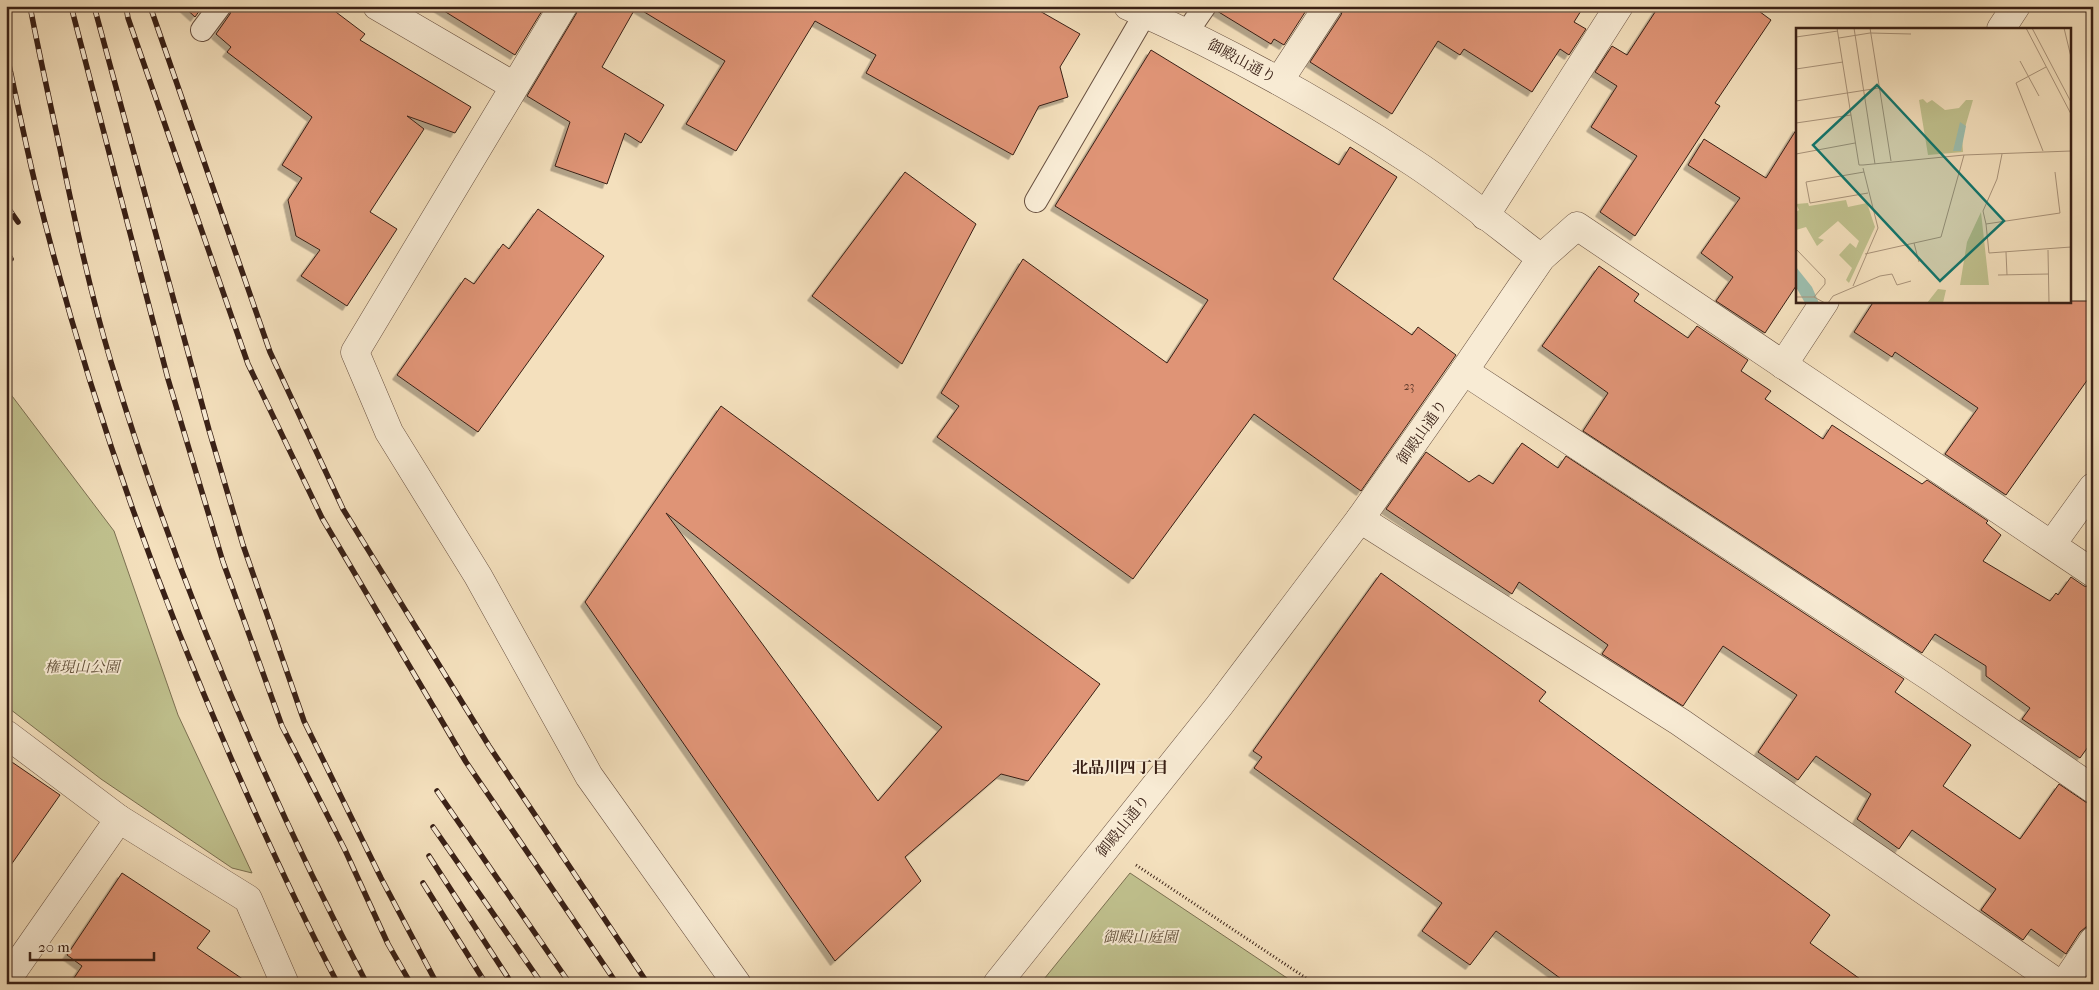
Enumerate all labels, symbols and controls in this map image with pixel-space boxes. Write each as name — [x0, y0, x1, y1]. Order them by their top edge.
inset map — [1796, 28, 2072, 302]
street label: 御殿山通り — [1205, 35, 1279, 87]
house number: 23 — [1403, 379, 1415, 393]
street label: 御殿山通り — [1393, 396, 1451, 468]
park label: 権現山公園 — [44, 658, 122, 676]
district label: 北品川四丁目 — [1072, 758, 1168, 777]
street label: 御殿山通り — [1092, 791, 1154, 861]
park label: 御殿山庭園 — [1102, 928, 1180, 946]
scale bar — [30, 930, 154, 962]
text: 20 m — [38, 938, 70, 956]

